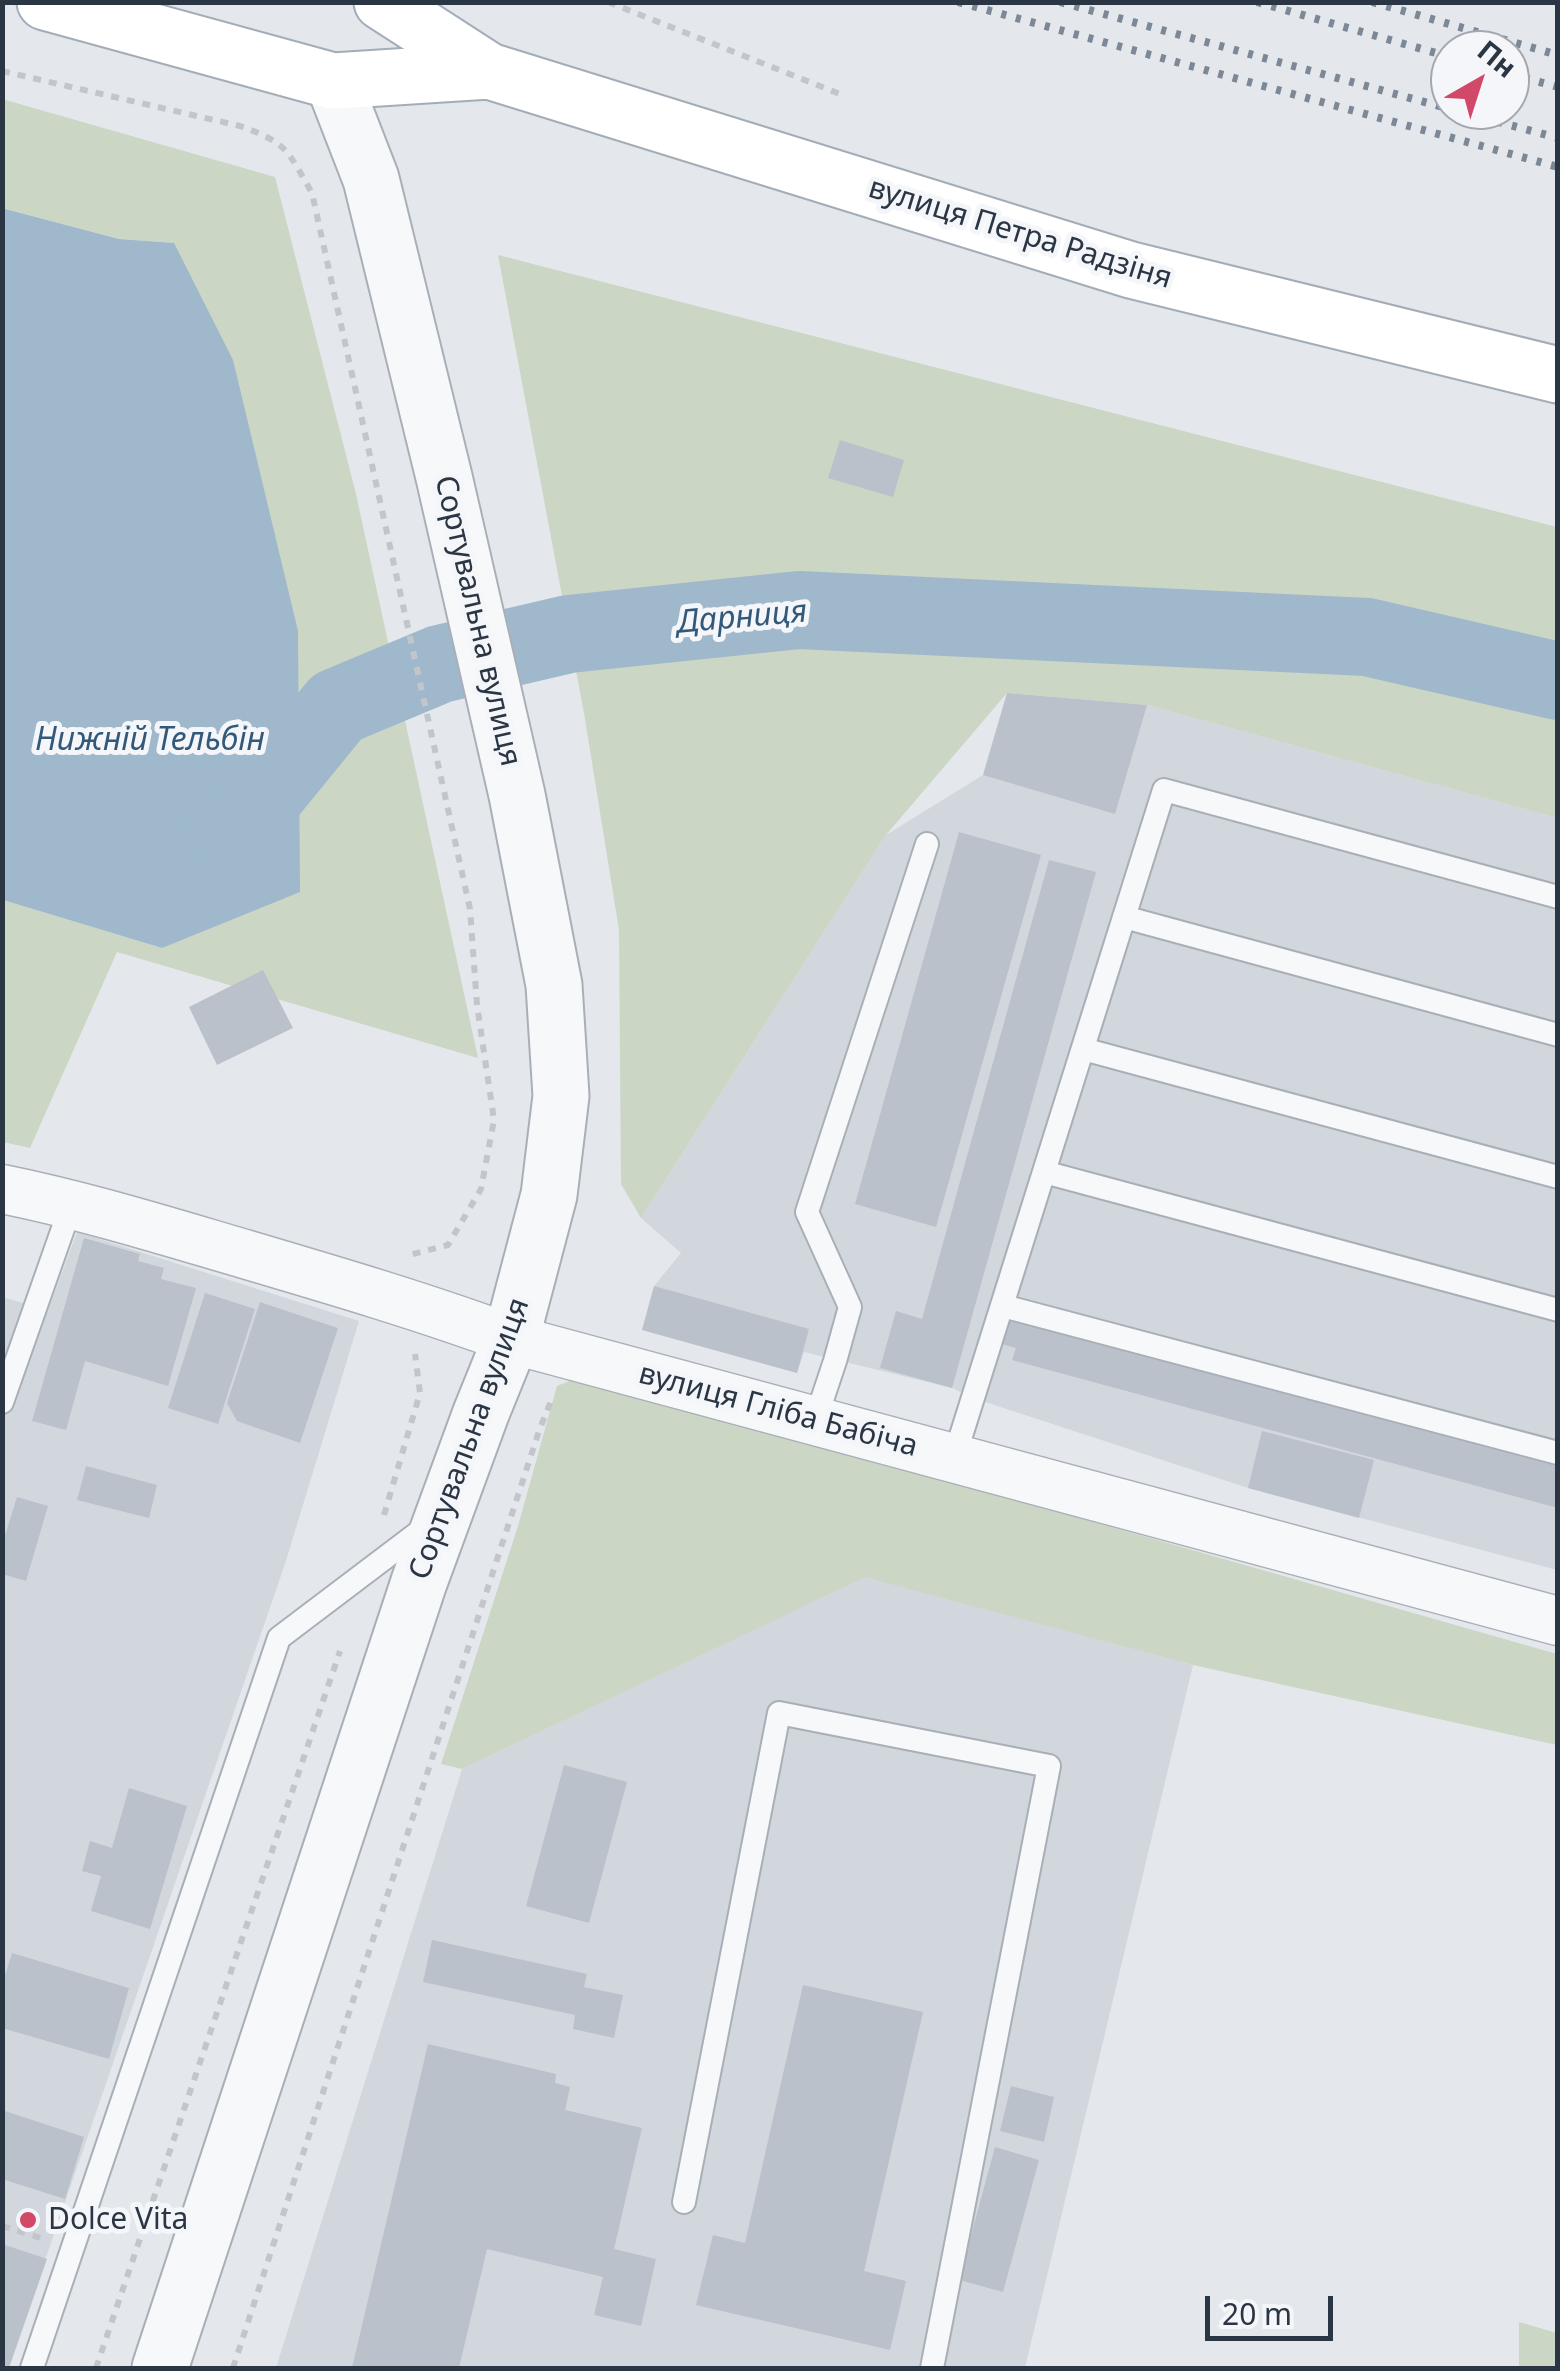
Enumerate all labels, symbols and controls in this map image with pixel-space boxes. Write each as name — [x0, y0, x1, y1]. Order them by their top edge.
north arrow — [1430, 30, 1530, 130]
text: Пн — [1470, 31, 1525, 86]
street label: вулиця Петра Радзіня — [864, 171, 1176, 297]
street label: Сортувальна вулиця — [426, 472, 528, 770]
water label: Дарниця — [675, 593, 809, 643]
water label: Нижній Тельбін — [35, 722, 265, 760]
street label: Сортувальна вулиця — [402, 1293, 538, 1585]
street label: вулиця Гліба Бабіча — [635, 1356, 921, 1466]
place label: Dolce Vita — [48, 2202, 188, 2238]
marker: Dolce Vita — [17, 2209, 39, 2231]
scale bar — [1210, 2276, 1338, 2338]
text: 20 m — [1222, 2293, 1292, 2334]

